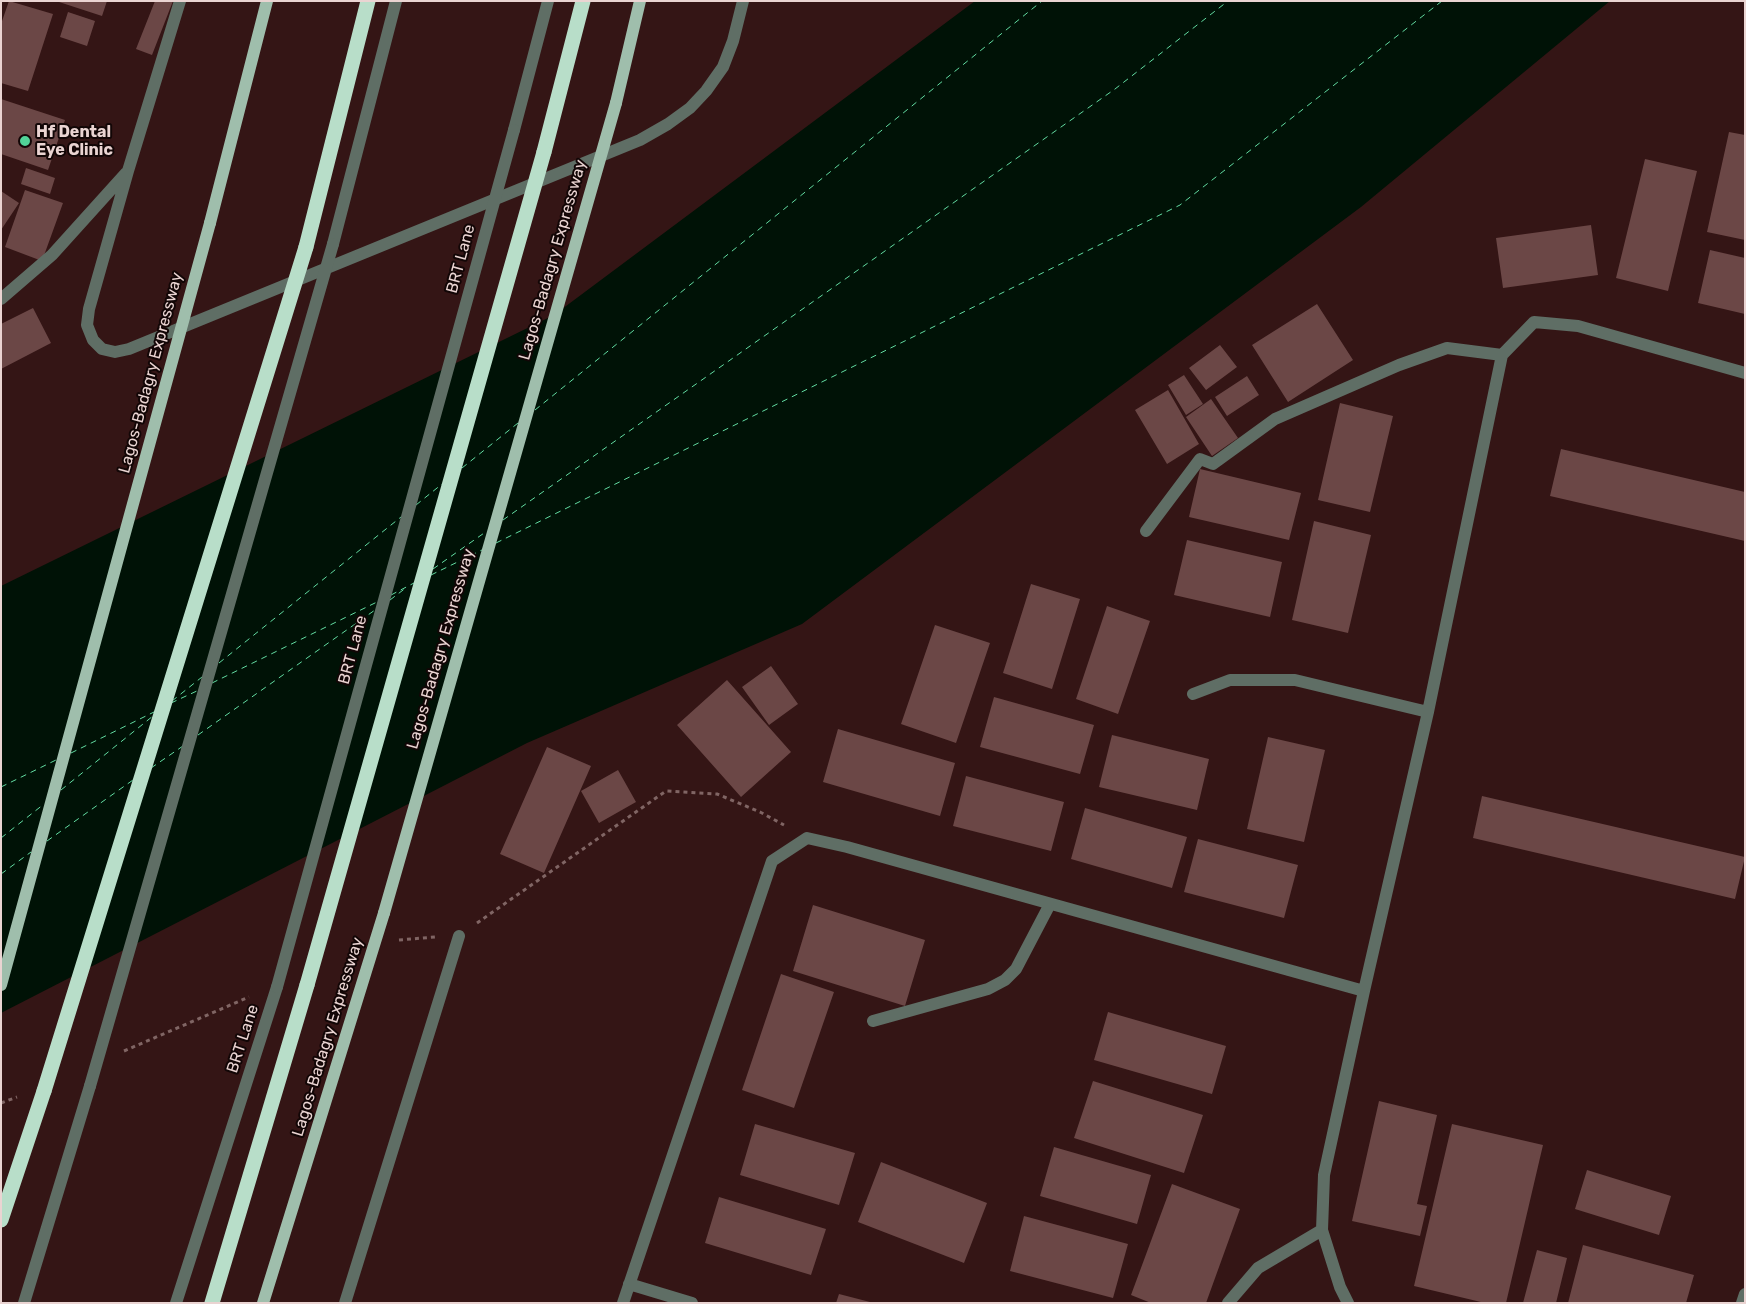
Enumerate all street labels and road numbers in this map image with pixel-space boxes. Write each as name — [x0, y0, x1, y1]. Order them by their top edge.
street label: Lagos-Badagry Expressway — [515, 158, 591, 362]
street label: BRT Lane — [443, 222, 479, 296]
street label: Lagos-Badagry Expressway — [115, 270, 187, 476]
street label: Lagos-Badagry Expressway — [403, 547, 479, 751]
street label: BRT Lane — [335, 613, 371, 687]
street label: Lagos-Badagry Expressway — [289, 935, 367, 1139]
street label: BRT Lane — [223, 1002, 263, 1076]

